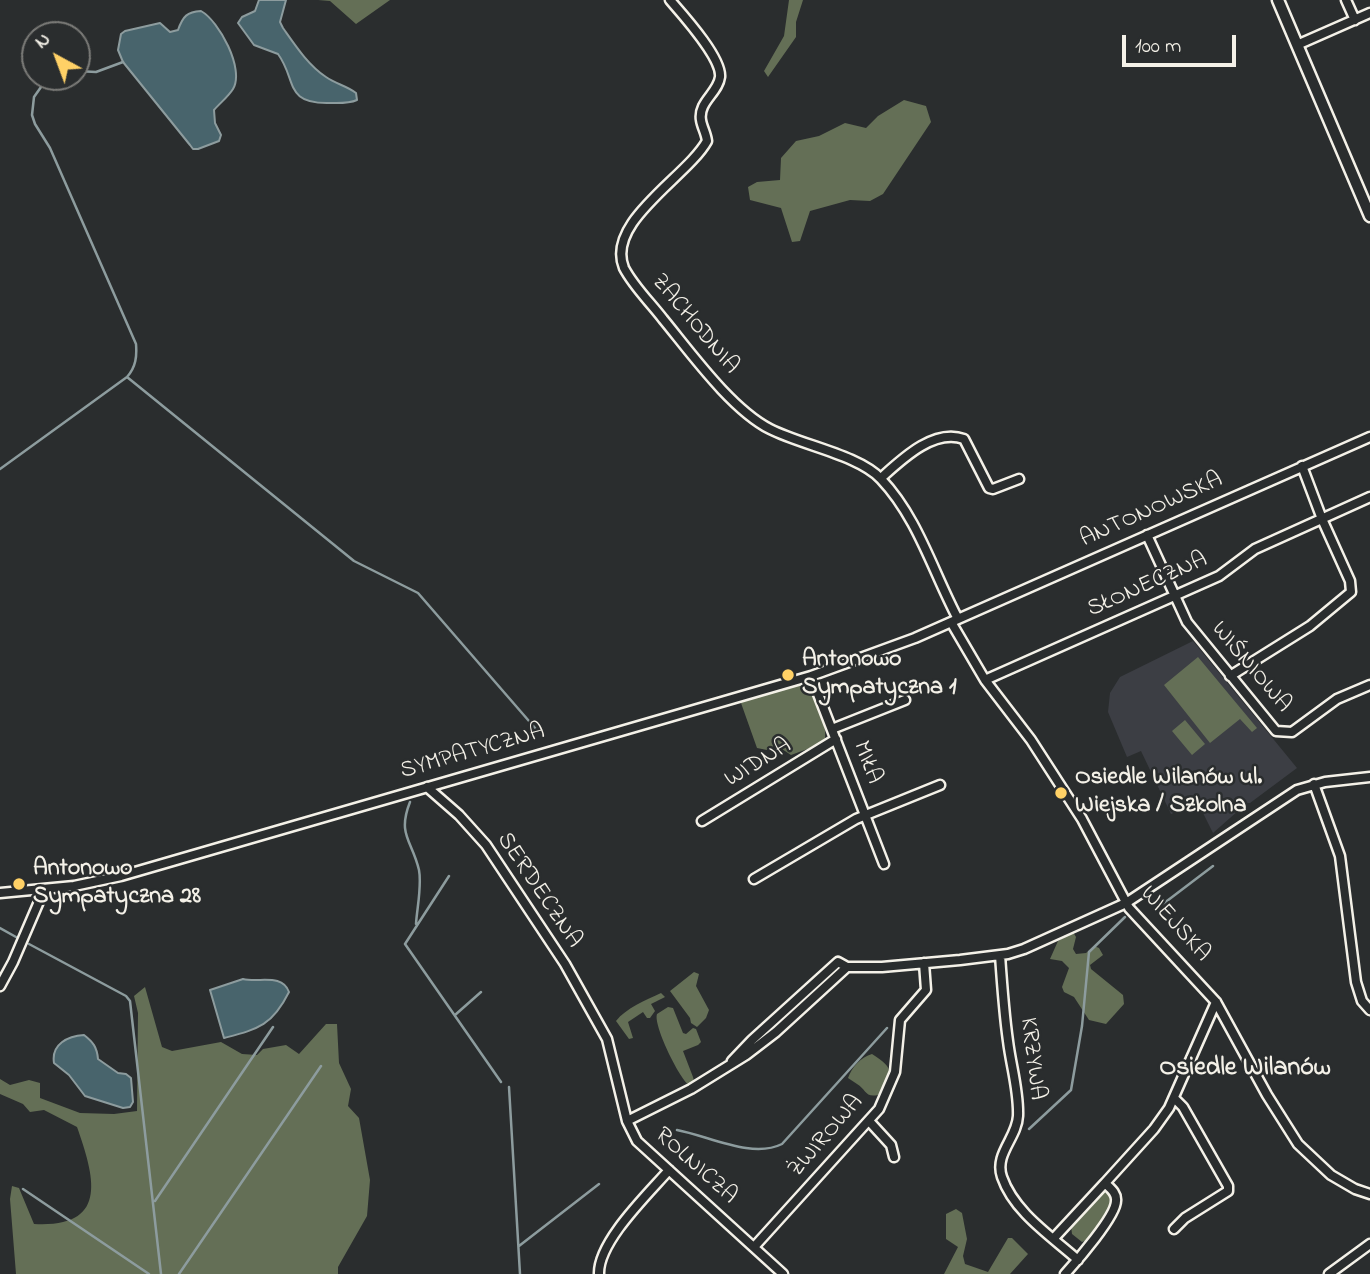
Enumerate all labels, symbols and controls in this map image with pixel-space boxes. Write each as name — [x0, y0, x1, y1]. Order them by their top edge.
north arrow — [21, 21, 91, 91]
scale bar — [1125, 21, 1239, 65]
text: N — [30, 27, 57, 56]
text: 100 m — [1135, 32, 1181, 62]
street label: ZACHODNIA — [644, 269, 744, 381]
street label: ANTONOWSKA — [1076, 467, 1228, 555]
street label: SŁONECZNA — [1083, 547, 1213, 625]
street label: WIŚNIOWA — [1203, 616, 1297, 720]
place label: Antonowo Sympatyczna 1 — [802, 647, 957, 703]
marker: Antonowo Sympatyczna 1 — [780, 667, 796, 683]
street label: SYMPATYCZNA — [397, 719, 549, 787]
street label: WIDNA — [720, 733, 798, 795]
street label: MIŁA — [845, 737, 887, 789]
place label: Osiedle Wilanów ul. Wiejska / Szkolna — [1075, 765, 1262, 821]
marker: Osiedle Wilanów ul. Wiejska / Szkolna — [1053, 785, 1069, 801]
street label: SERDECZNA — [489, 828, 587, 954]
place label: Antonowo Sympatyczna 28 — [33, 856, 201, 912]
marker: Antonowo Sympatyczna 28 — [11, 876, 27, 892]
street label: WIEJSKA — [1132, 881, 1216, 969]
street label: KRZYWA — [1012, 1016, 1050, 1102]
district label: Osiedle Wilanów — [1159, 1054, 1331, 1086]
street label: ŻWIROWA — [783, 1090, 871, 1184]
street label: ROLNICZA — [648, 1122, 742, 1212]

